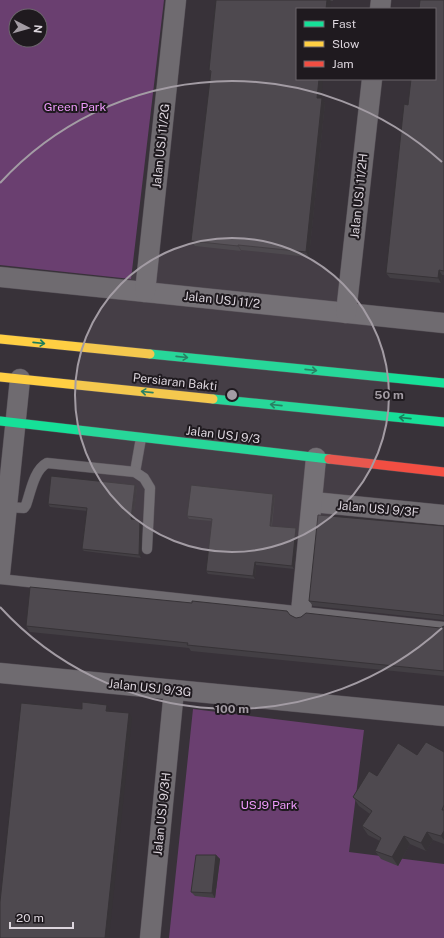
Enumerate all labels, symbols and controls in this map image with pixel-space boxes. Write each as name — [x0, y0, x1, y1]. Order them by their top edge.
north arrow — [8, 8, 48, 48]
legend — [296, 8, 436, 80]
text: Fast — [332, 17, 357, 31]
text: N — [32, 24, 44, 34]
text: Slow — [332, 37, 360, 51]
text: Jam — [332, 57, 354, 71]
park label: Green Park — [44, 100, 106, 114]
street label: Jalan USJ 11/2G — [150, 103, 172, 189]
street label: Jalan USJ 11/2H — [348, 153, 370, 239]
street label: Jalan USJ 11/2 — [183, 289, 261, 311]
one-way arrow — [32, 339, 45, 347]
one-way arrow — [175, 354, 188, 361]
one-way arrow — [304, 367, 317, 374]
street label: Persiaran Bakti — [132, 371, 218, 393]
one-way arrow — [141, 388, 154, 395]
centre of rings — [225, 388, 239, 402]
text: 50 m — [374, 388, 404, 402]
one-way arrow — [270, 401, 283, 408]
one-way arrow — [399, 414, 412, 422]
street label: Jalan USJ 9/3 — [185, 424, 261, 446]
street label: Jalan USJ 9/3F — [337, 498, 419, 520]
street label: Jalan USJ 9/3G — [108, 677, 192, 699]
text: 100 m — [215, 702, 249, 716]
street label: Jalan USJ 9/3H — [151, 772, 173, 856]
park label: USJ9 Park — [240, 798, 298, 812]
scale bar — [10, 904, 73, 930]
text: 20 m — [16, 911, 44, 925]

